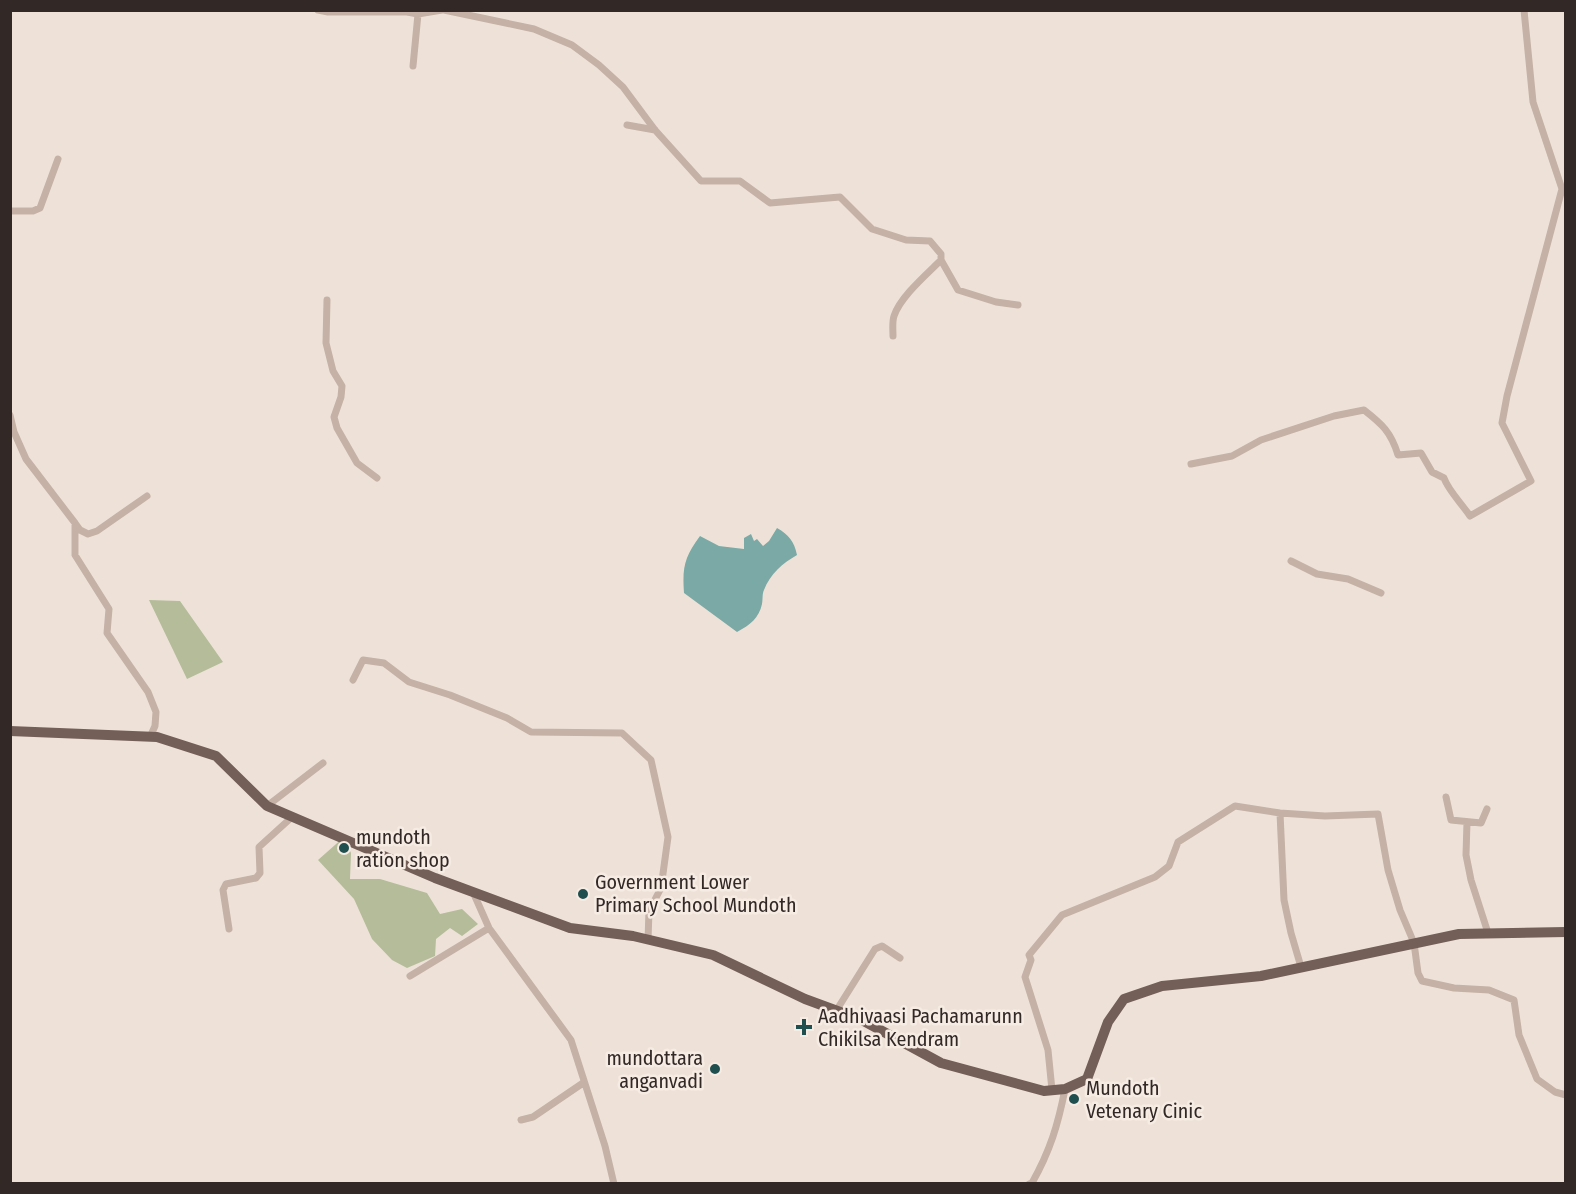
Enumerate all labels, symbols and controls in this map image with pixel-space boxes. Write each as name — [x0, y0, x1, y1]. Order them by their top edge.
place label: mundoth ration shop — [356, 825, 450, 872]
marker: mundoth ration shop — [337, 841, 351, 855]
place label: Government Lower Primary School Mundoth — [595, 870, 796, 917]
marker: Government Lower Primary School Mundoth — [576, 887, 590, 901]
place label: Aadhivaasi Pachamarunn Chikilsa Kendram — [818, 1004, 1023, 1051]
marker: Aadhivaasi Pachamarunn Chikilsa Kendram — [795, 1018, 813, 1036]
place label: mundottara anganvadi — [606, 1046, 703, 1093]
marker: mundottara anganvadi — [708, 1062, 722, 1076]
place label: Mundoth Vetenary Cinic — [1086, 1076, 1202, 1123]
marker: Mundoth Vetenary Cinic — [1067, 1092, 1081, 1106]

